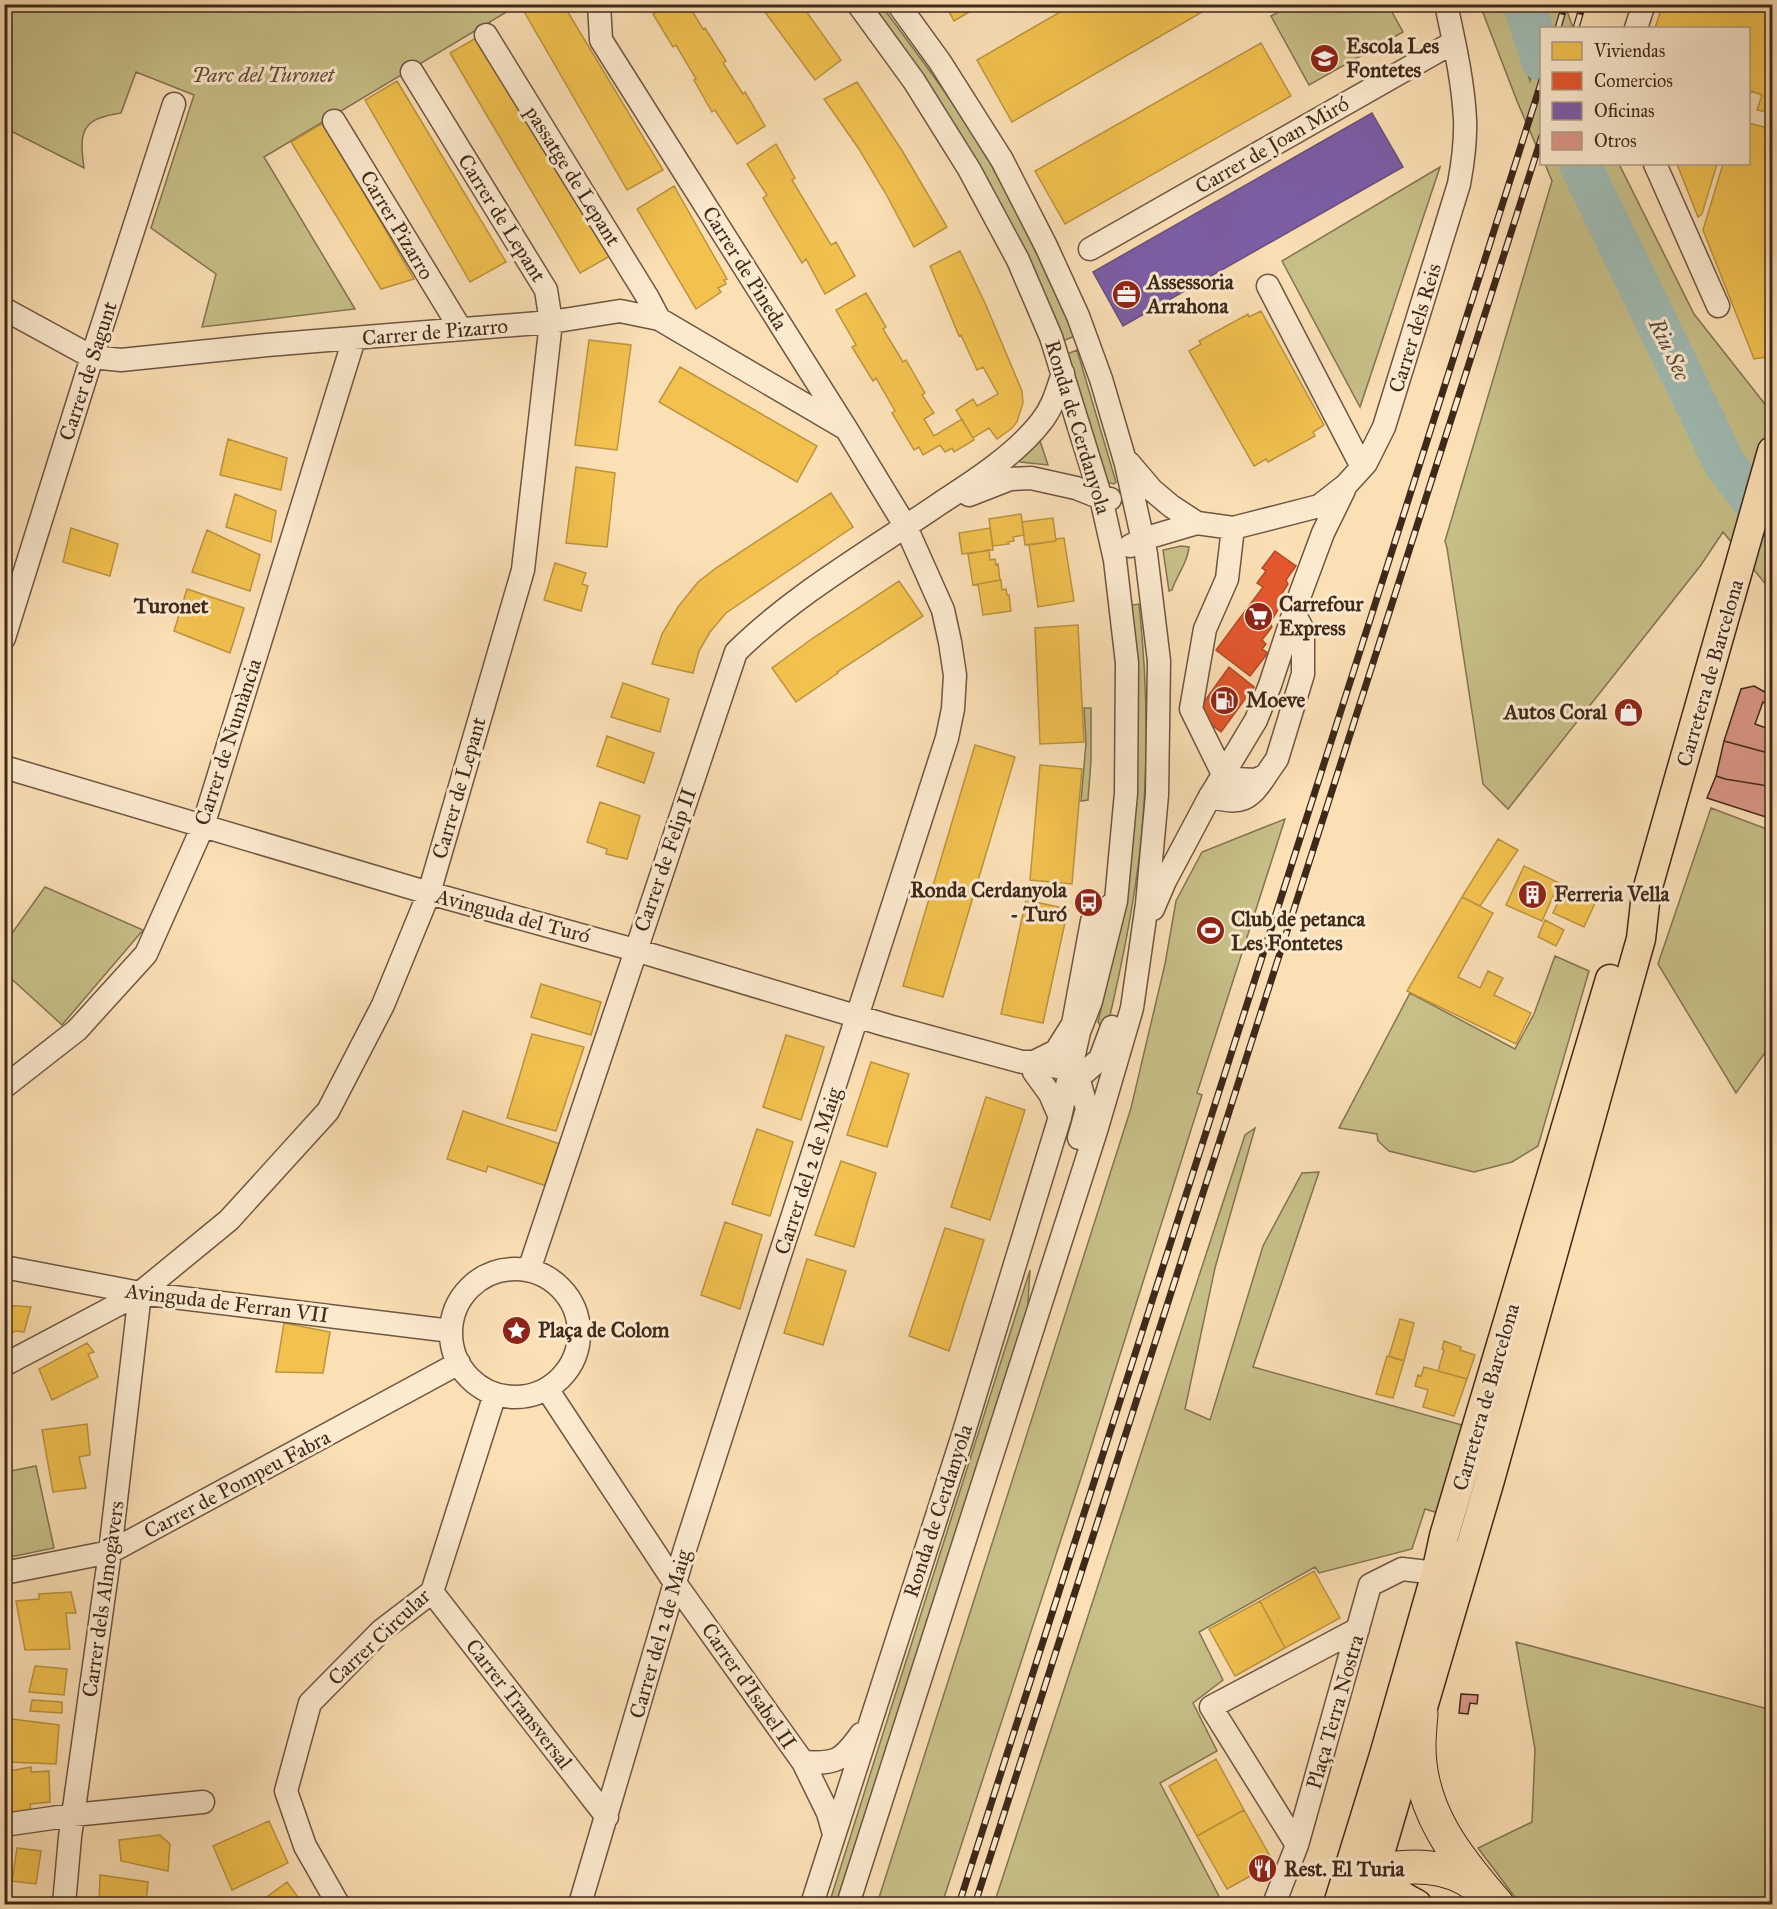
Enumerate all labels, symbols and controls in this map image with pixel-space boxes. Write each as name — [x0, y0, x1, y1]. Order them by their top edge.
legend — [1540, 27, 1750, 165]
place label: Escola Les Fontetes — [1346, 33, 1440, 83]
text: Viviendas — [1593, 40, 1665, 62]
school or university icon: Escola Les Fontetes — [1309, 42, 1341, 74]
park label: Parc del Turonet — [192, 62, 336, 88]
text: Comercios — [1594, 70, 1673, 92]
street label: Carrer de Joan Miró — [1190, 90, 1354, 200]
street label: passatge de Lepant — [519, 100, 627, 251]
text: Oficinas — [1594, 100, 1655, 122]
text: Otros — [1594, 130, 1637, 152]
street label: Carrer de Lepant — [452, 149, 552, 287]
street label: Carrer Pizarro — [354, 166, 440, 284]
street label: Carrer de Pineda — [697, 201, 793, 335]
street label: Carrer dels Reis — [1383, 260, 1447, 396]
place label: Assessoria Arrahona — [1145, 269, 1235, 319]
office icon: Assessoria Arrahona — [1110, 278, 1142, 310]
street label: Carrer de Sagunt — [53, 298, 123, 444]
street label: Carrer de Pizarro — [361, 313, 509, 351]
water label: Riu Sec — [1643, 313, 1697, 386]
street label: Ronda de Cerdanyola — [1039, 337, 1117, 517]
street label: Carretera de Barcelona — [1671, 576, 1749, 770]
place label: Carrefour Express — [1279, 591, 1364, 641]
district label: Turonet — [133, 592, 209, 619]
supermarket icon: Carrefour Express — [1242, 600, 1274, 632]
street label: Carrer de Numància — [189, 655, 267, 829]
fuel station icon: Moeve — [1209, 684, 1241, 716]
place label: Moeve — [1246, 687, 1306, 713]
shop icon: Autos Coral — [1612, 696, 1644, 728]
place label: Autos Coral — [1502, 699, 1608, 725]
street label: Carrer de Lepant — [426, 714, 492, 862]
street label: Carrer de Felip II — [628, 785, 702, 935]
place label: Ronda Cerdanyola - Turó — [910, 877, 1068, 927]
building icon: Ferreria Vella — [1517, 878, 1549, 910]
place label: Ferreria Vella — [1554, 881, 1671, 907]
street label: Avinguda del Turó — [432, 883, 593, 949]
bus stop icon: Ronda Cerdanyola - Turó — [1072, 886, 1104, 918]
place label: Club de petanca Les Fontetes — [1231, 906, 1366, 956]
sports icon: Club de petanca Les Fontetes — [1194, 915, 1226, 947]
street label: Carrer del 2 de Maig — [769, 1084, 847, 1258]
street label: Avinguda de Ferran VII — [123, 1278, 330, 1328]
street label: Carretera de Barcelona — [1447, 1300, 1525, 1494]
place icon: Plaça de Colom — [501, 1314, 533, 1346]
place label: Plaça de Colom — [538, 1317, 670, 1343]
street label: Ronda de Cerdanyola — [898, 1421, 978, 1601]
street label: Carrer de Pompeu Fabra — [139, 1424, 335, 1544]
street label: Carrer dels Almogàvers — [76, 1499, 130, 1699]
street label: Carrer del 2 de Maig — [623, 1546, 697, 1721]
street label: Carrer Circular — [322, 1583, 436, 1691]
street label: Carrer d'Isabel II — [696, 1618, 802, 1754]
street label: Plaça Terra Nostra — [1301, 1632, 1370, 1792]
street label: Carrer Transversal — [460, 1634, 578, 1775]
restaurant icon: Rest. El Turia — [1247, 1853, 1279, 1885]
place label: Rest. El Turia — [1284, 1856, 1406, 1882]

